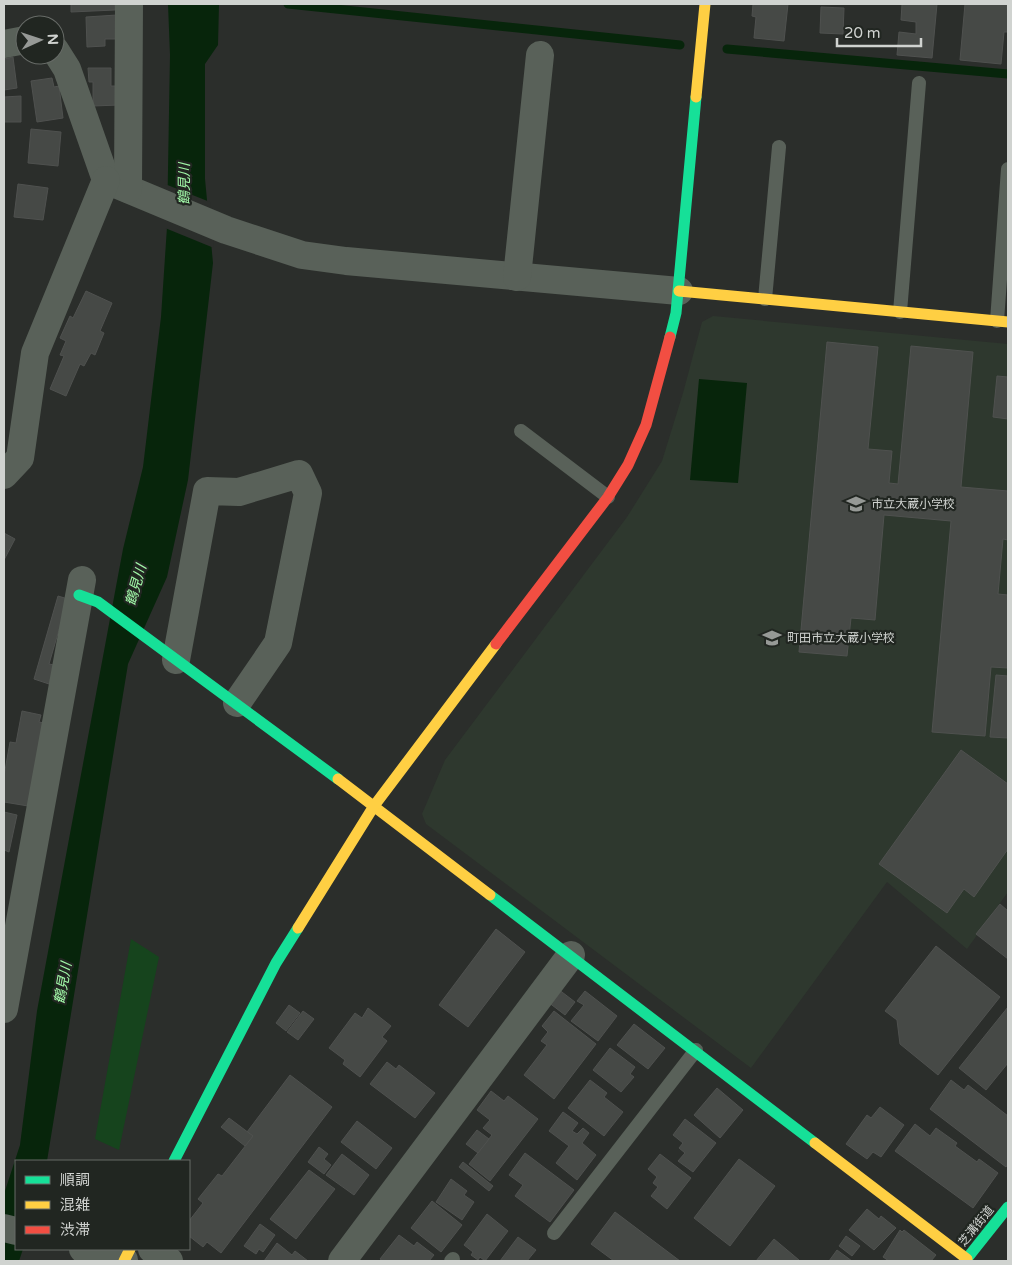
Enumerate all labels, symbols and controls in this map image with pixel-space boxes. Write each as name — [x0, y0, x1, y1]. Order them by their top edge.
north arrow — [15, 15, 65, 65]
scale bar — [837, 15, 921, 47]
text: 20 m — [844, 24, 881, 42]
text: N — [44, 33, 61, 45]
water label: 鶴見川 — [176, 161, 193, 205]
school or university icon: 市立大蔵小学校 — [845, 493, 867, 515]
place label: 市立大蔵小学校 — [871, 497, 955, 511]
water label: 鶴見川 — [122, 561, 151, 608]
school or university icon: 町田市立大蔵小学校 — [761, 627, 783, 649]
place label: 町田市立大蔵小学校 — [787, 631, 895, 645]
water label: 鶴見川 — [51, 959, 75, 1005]
legend — [15, 1160, 190, 1250]
text: 順調 — [60, 1171, 90, 1189]
text: 混雑 — [60, 1196, 90, 1214]
street label: 芝溝街道 — [955, 1203, 997, 1249]
text: 渋滞 — [60, 1221, 90, 1239]

